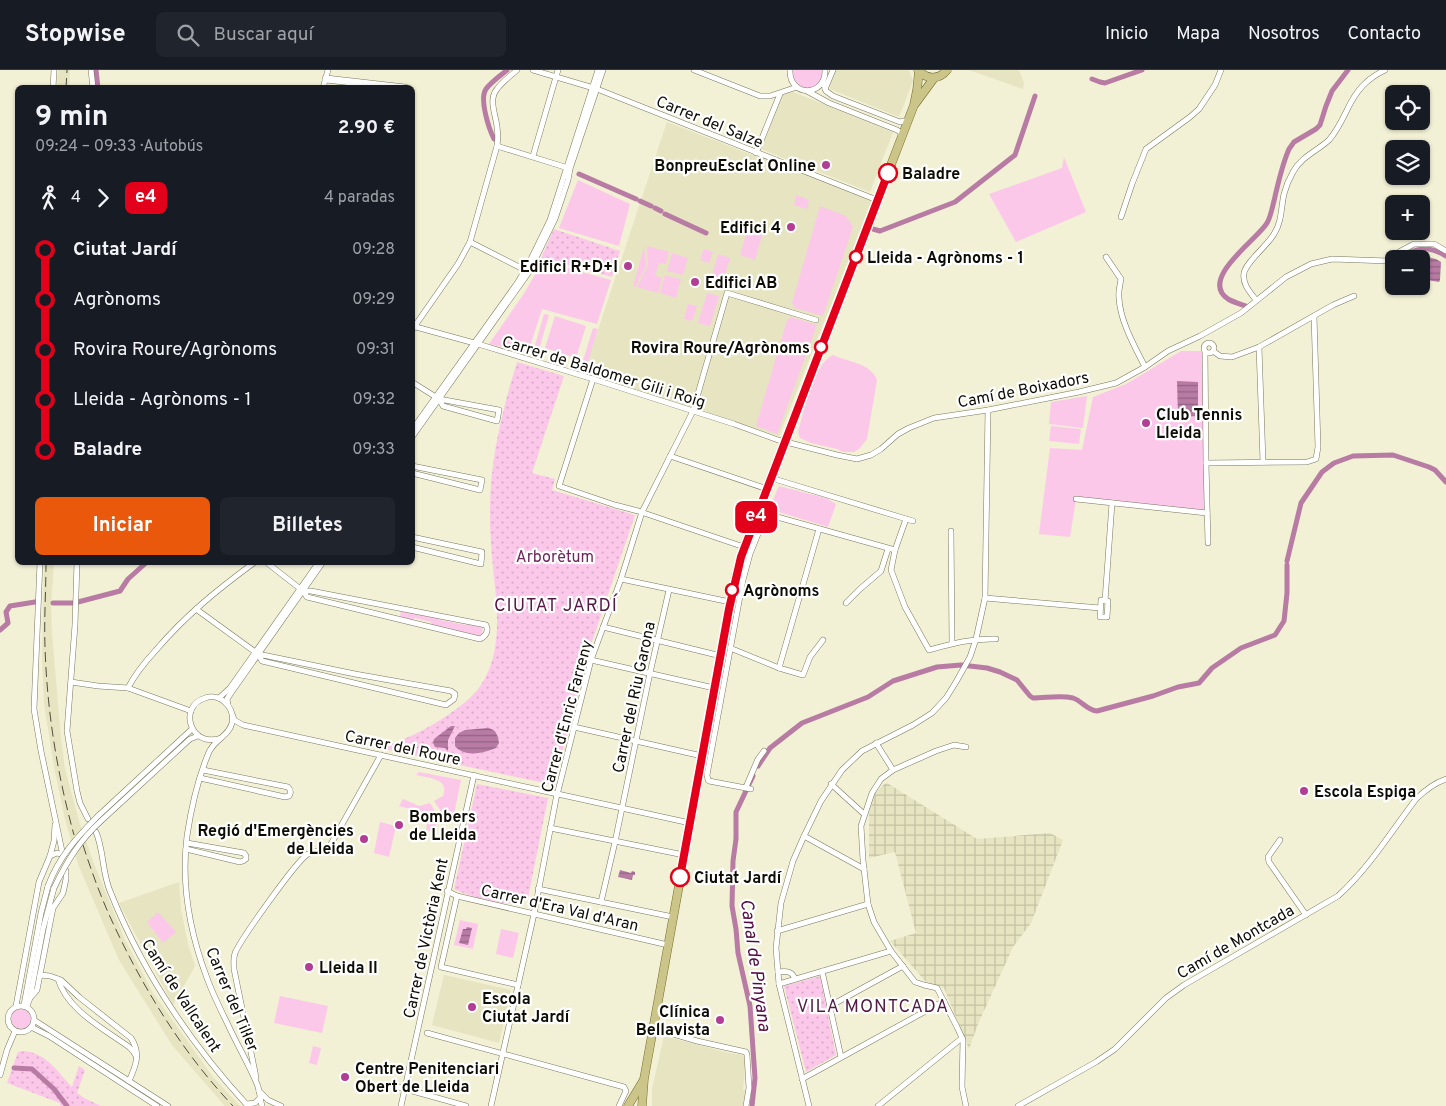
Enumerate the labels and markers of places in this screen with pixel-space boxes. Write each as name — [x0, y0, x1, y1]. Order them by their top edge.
place label: BonpreuEsclat Online — [654, 157, 816, 177]
marker: BonpreuEsclat Online — [820, 159, 832, 171]
marker: Baladre — [878, 163, 898, 183]
place label: Baladre — [902, 165, 960, 185]
place label: Edifici 4 — [720, 219, 781, 239]
marker: Edifici 4 — [785, 221, 797, 233]
place label: Lleida - Agrònoms - 1 — [867, 249, 1024, 269]
marker: Lleida - Agrònoms - 1 — [849, 250, 863, 264]
place label: Edifici R+D+I — [520, 258, 618, 278]
marker: Edifici R+D+I — [622, 260, 634, 272]
place label: Edifici AB — [705, 274, 777, 294]
marker: Edifici AB — [689, 276, 701, 288]
place label: Rovira Roure/Agrònoms — [631, 339, 810, 359]
marker: Rovira Roure/Agrònoms — [814, 340, 828, 354]
place label: Club Tennis Lleida — [1156, 406, 1242, 444]
marker: Club Tennis Lleida — [1140, 417, 1152, 429]
place label: Agrònoms — [743, 582, 820, 602]
marker: Agrònoms — [725, 583, 739, 597]
place label: Escola Espiga — [1314, 783, 1416, 803]
marker: Escola Espiga — [1298, 785, 1310, 797]
place label: Bombers de Lleida — [409, 808, 476, 846]
marker: Bombers de Lleida — [393, 819, 405, 831]
place label: Regió d'Emergències de Lleida — [198, 822, 354, 860]
marker: Regió d'Emergències de Lleida — [358, 833, 370, 845]
marker: Ciutat Jardí — [670, 867, 690, 887]
place label: Ciutat Jardí — [694, 869, 783, 889]
place label: Lleida II — [319, 959, 378, 979]
marker: Lleida II — [303, 961, 315, 973]
place label: Escola Ciutat Jardí — [482, 990, 571, 1028]
marker: Escola Ciutat Jardí — [466, 1001, 478, 1013]
place label: Clínica Bellavista — [636, 1003, 710, 1041]
marker: Clínica Bellavista — [714, 1014, 726, 1026]
place label: Centre Penitenciari Obert de Lleida — [355, 1060, 499, 1098]
marker: Centre Penitenciari Obert de Lleida — [339, 1071, 351, 1083]

